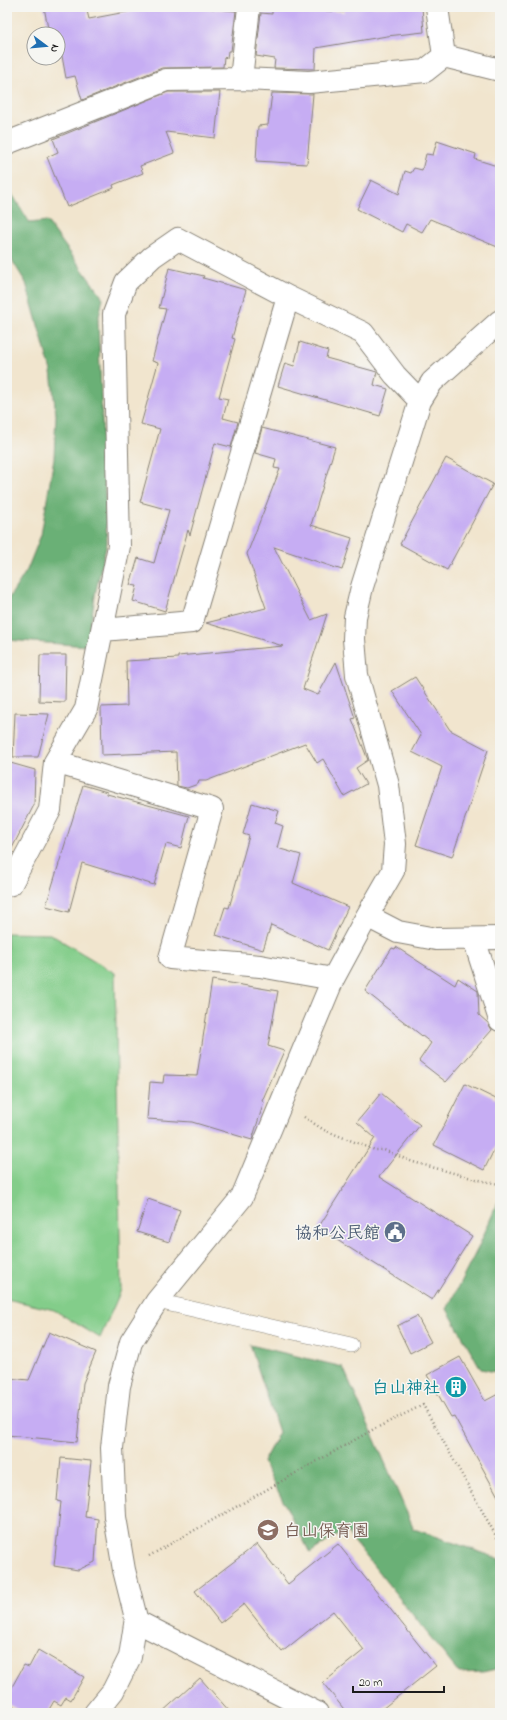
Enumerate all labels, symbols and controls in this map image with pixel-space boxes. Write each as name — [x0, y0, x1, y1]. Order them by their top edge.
north arrow — [26, 26, 66, 66]
text: N — [46, 43, 63, 54]
public building icon: 協和公民館 — [382, 1219, 408, 1245]
place label: 協和公民館 — [295, 1221, 380, 1246]
building icon: 白山神社 — [443, 1374, 469, 1400]
place label: 白山神社 — [372, 1376, 440, 1401]
school or university icon: 白山保育園 — [255, 1517, 281, 1543]
place label: 白山保育園 — [284, 1519, 369, 1544]
scale bar — [353, 1668, 444, 1694]
text: 20 m — [359, 1674, 382, 1692]

